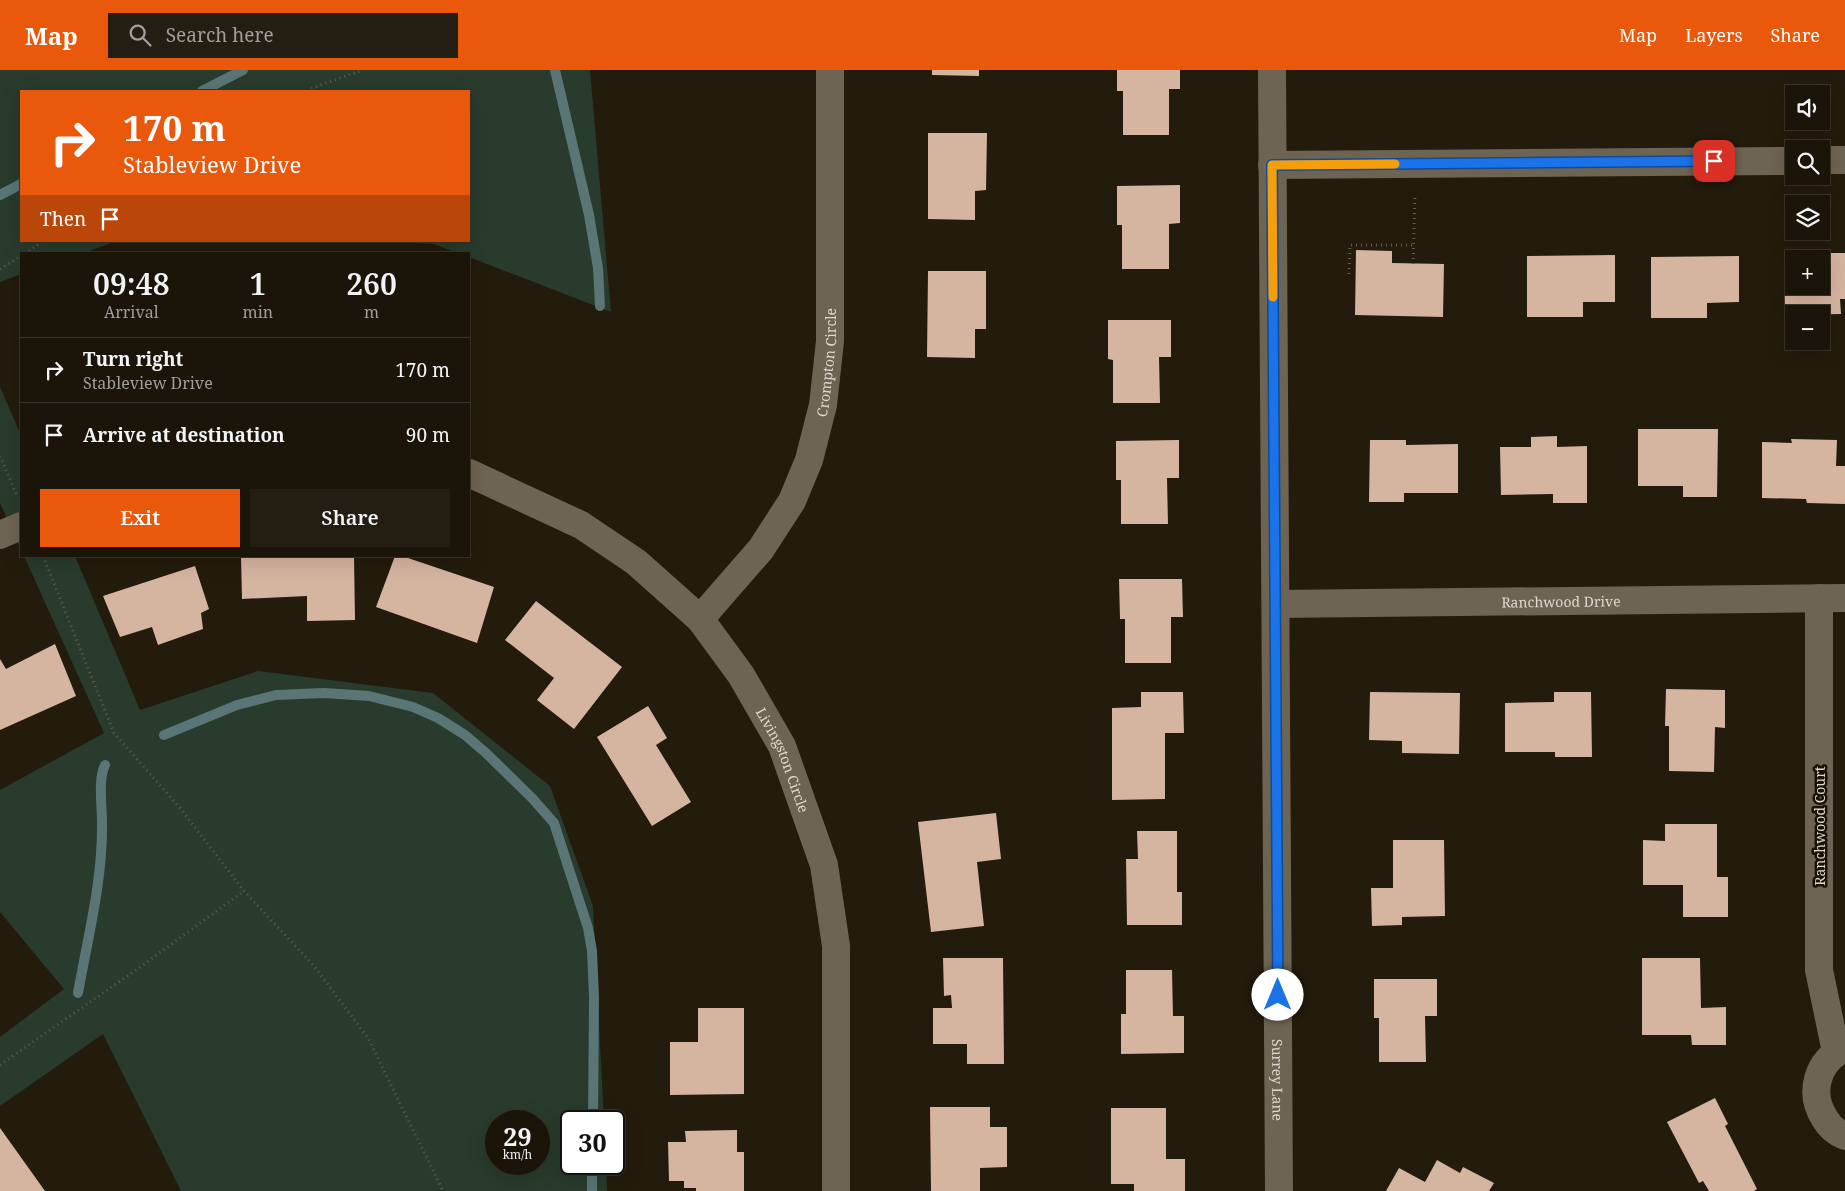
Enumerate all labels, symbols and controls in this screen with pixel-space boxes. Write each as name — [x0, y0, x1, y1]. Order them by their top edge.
search box — [108, 13, 458, 58]
text: Map — [25, 19, 78, 52]
icon: search — [126, 21, 154, 49]
text: Search here — [166, 22, 274, 48]
text: Map — [1619, 23, 1657, 47]
text: Layers — [1685, 23, 1743, 47]
text: Share — [1771, 23, 1820, 47]
map controls — [1785, 85, 1830, 350]
button: sound — [1785, 85, 1830, 130]
text: 170 m — [123, 104, 226, 151]
icon: right — [40, 110, 105, 175]
pin — [1693, 140, 1735, 182]
button: search — [1785, 140, 1830, 185]
icon: arrive — [1700, 147, 1728, 175]
text: Stableview Drive — [123, 149, 301, 179]
button: layers — [1785, 195, 1830, 240]
icon: arrive — [96, 205, 124, 233]
text: Then — [40, 206, 86, 232]
button: + — [1785, 250, 1830, 295]
text: 09:48 — [93, 263, 170, 304]
text: 1 — [249, 263, 266, 304]
text: 260 — [346, 263, 397, 304]
text: Arrival — [104, 301, 159, 323]
text: min — [243, 301, 273, 323]
text: m — [364, 301, 379, 323]
button: − — [1785, 305, 1830, 350]
street label: Crompton Circle — [811, 308, 840, 419]
text: Turn right — [83, 346, 183, 372]
icon: right — [40, 356, 68, 384]
text: 170 m — [395, 357, 450, 383]
text: Stableview Drive — [83, 372, 213, 394]
icon: arrive — [40, 421, 68, 449]
text: Arrive at destination — [83, 422, 285, 448]
text: 90 m — [406, 422, 450, 448]
button: Exit — [40, 489, 240, 547]
button: Share — [250, 489, 450, 547]
street label: Ranchwood Drive — [1501, 591, 1621, 611]
street label: Livingston Circle — [752, 704, 814, 815]
street label: Ranchwood Court — [1810, 766, 1829, 886]
position arrow — [1251, 968, 1303, 1020]
street label: Surrey Lane — [1269, 1039, 1288, 1121]
speed limit sign: 30 — [560, 1110, 625, 1175]
text: 29 — [503, 1119, 532, 1153]
text: km/h — [503, 1146, 532, 1163]

